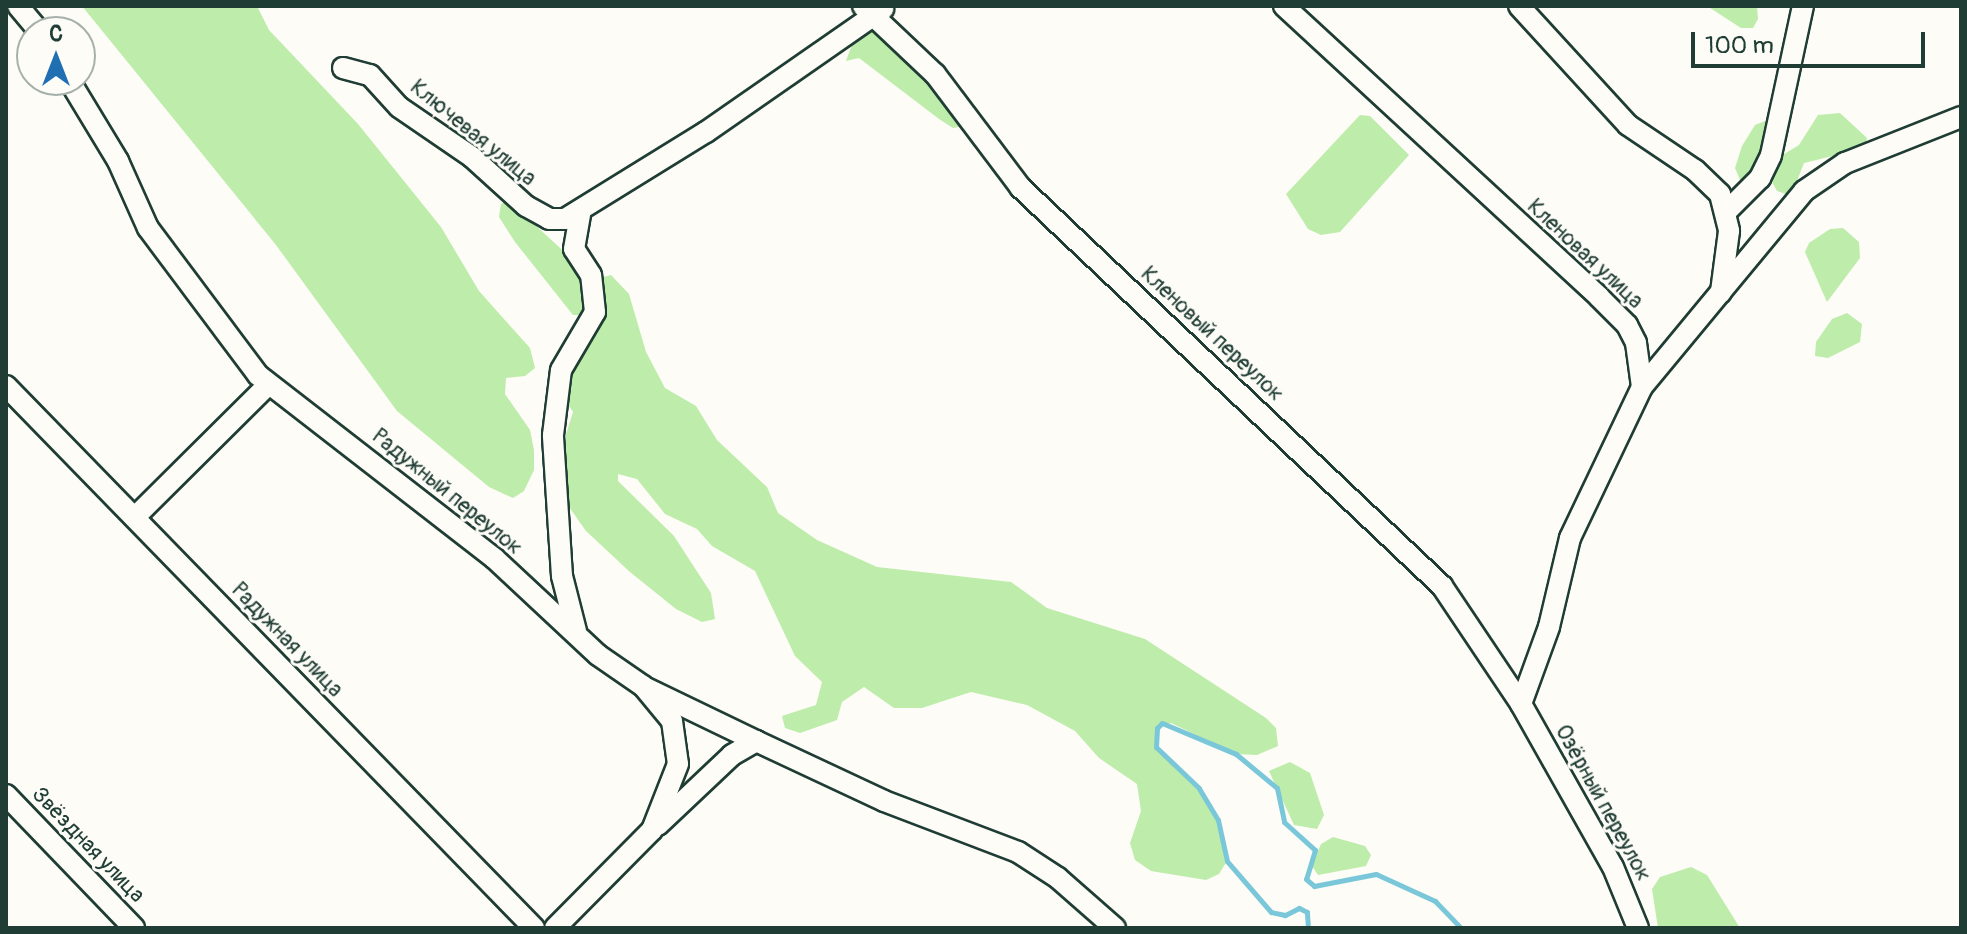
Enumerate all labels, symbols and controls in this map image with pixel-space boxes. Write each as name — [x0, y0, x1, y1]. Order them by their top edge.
north arrow — [16, 16, 96, 96]
scale bar — [1695, 16, 1929, 66]
text: С — [49, 20, 63, 48]
text: 100 m — [1705, 31, 1774, 60]
street label: Ключевая улица — [405, 74, 541, 192]
street label: Кленовая улица — [1522, 194, 1648, 314]
street label: Кленовый переулок — [1135, 261, 1289, 407]
street label: Радужный переулок — [367, 423, 527, 561]
street label: Радужная улица — [226, 577, 348, 703]
street label: Озёрный переулок — [1549, 720, 1657, 886]
street label: Звёздная улица — [26, 782, 150, 908]

